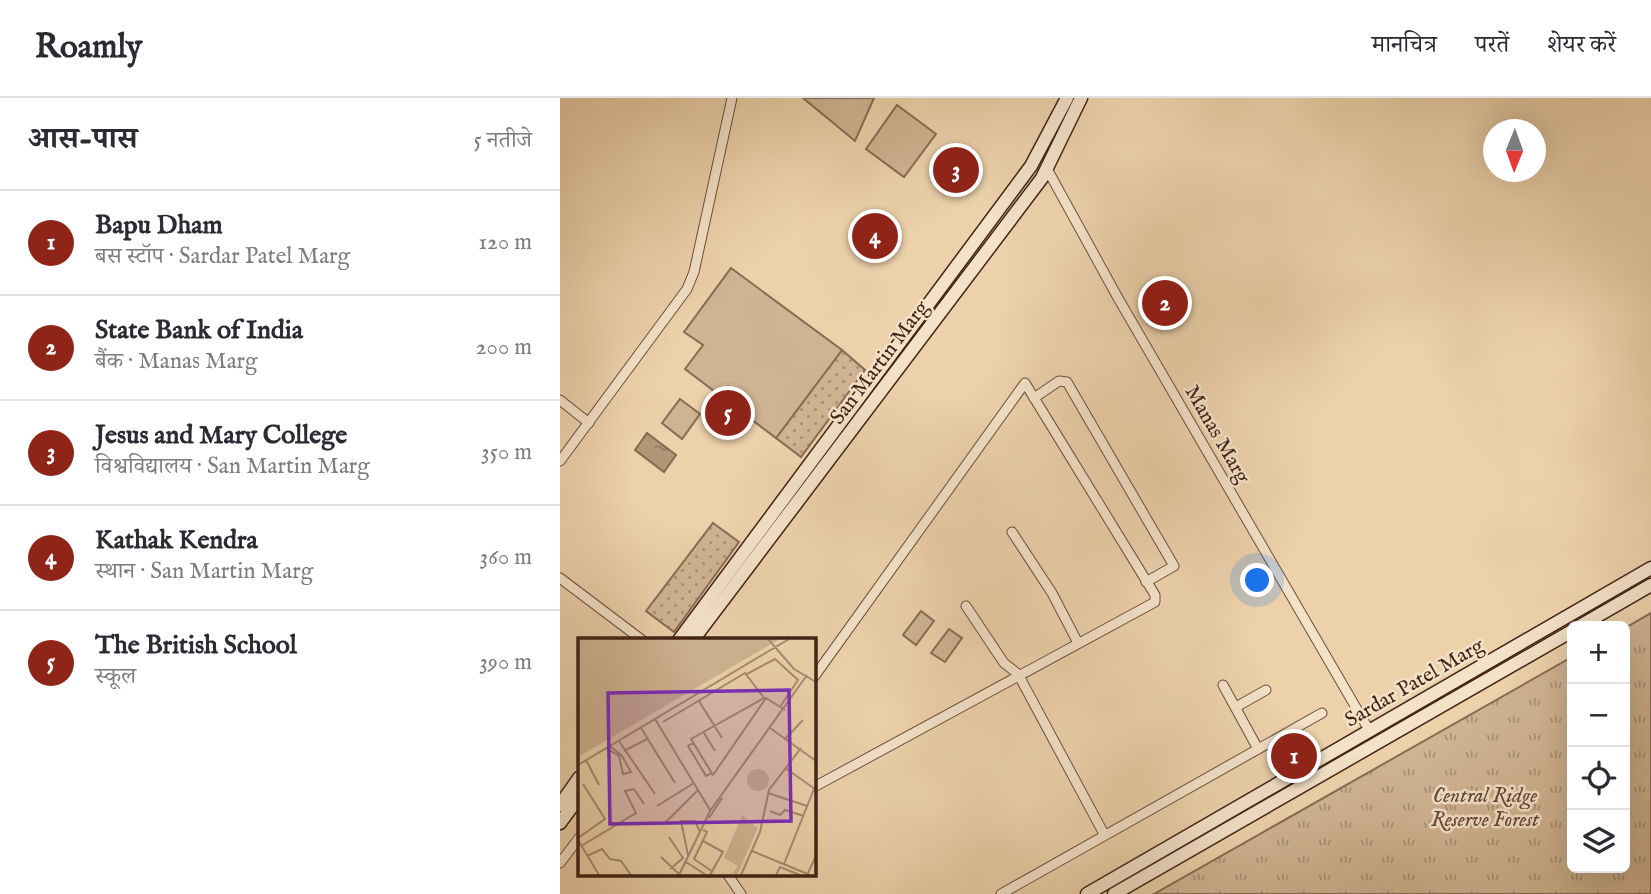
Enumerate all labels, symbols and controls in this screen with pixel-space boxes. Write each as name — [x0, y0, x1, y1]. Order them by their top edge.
text: Roamly — [35, 27, 142, 69]
text: मानचित्र — [1372, 30, 1437, 61]
text: परतें — [1475, 30, 1509, 61]
text: शेयर करें — [1547, 30, 1616, 61]
north arrow — [1483, 119, 1546, 182]
text: आस-पास — [28, 121, 137, 159]
text: 5 नतीजे — [473, 126, 532, 155]
pin: 3 — [933, 144, 979, 196]
text: Bapu Dham — [95, 209, 223, 242]
pin: 4 — [852, 210, 898, 262]
text: 1 — [47, 228, 55, 257]
text: 120 m — [479, 228, 532, 257]
text: बस स्टॉप · Sardar Patel Marg — [95, 242, 350, 271]
pin: 2 — [1142, 277, 1188, 329]
street label: San Martin Marg — [825, 295, 936, 430]
text: State Bank of India — [95, 314, 303, 347]
text: 2 — [46, 333, 56, 362]
text: 200 m — [476, 333, 532, 362]
text: बैंक · Manas Marg — [95, 347, 258, 376]
street label: Manas Marg — [1178, 381, 1256, 489]
pin: 5 — [705, 387, 751, 439]
text: Jesus and Mary College — [95, 419, 347, 452]
text: 3 — [47, 438, 55, 467]
text: 350 m — [481, 438, 532, 467]
text: विश्वविद्यालय · San Martin Marg — [95, 452, 370, 481]
text: Kathak Kendra — [95, 524, 258, 557]
text: 4 — [45, 543, 57, 572]
text: 360 m — [480, 543, 532, 572]
text: स्थान · San Martin Marg — [95, 557, 313, 586]
your location — [1240, 563, 1274, 597]
map controls — [1567, 621, 1630, 873]
button: + — [1567, 621, 1630, 684]
text: The British School — [95, 629, 297, 662]
street label: Sardar Patel Marg — [1340, 632, 1490, 734]
inset map — [578, 638, 816, 876]
text: 5 — [47, 648, 55, 677]
text: 390 m — [479, 648, 532, 677]
text: स्कूल — [95, 662, 136, 691]
button: − — [1567, 684, 1630, 747]
pin: 1 — [1271, 730, 1317, 782]
button: locate — [1567, 747, 1630, 810]
park label: Central Ridge Reserve Forest — [1431, 783, 1540, 834]
button: layers — [1567, 810, 1630, 873]

